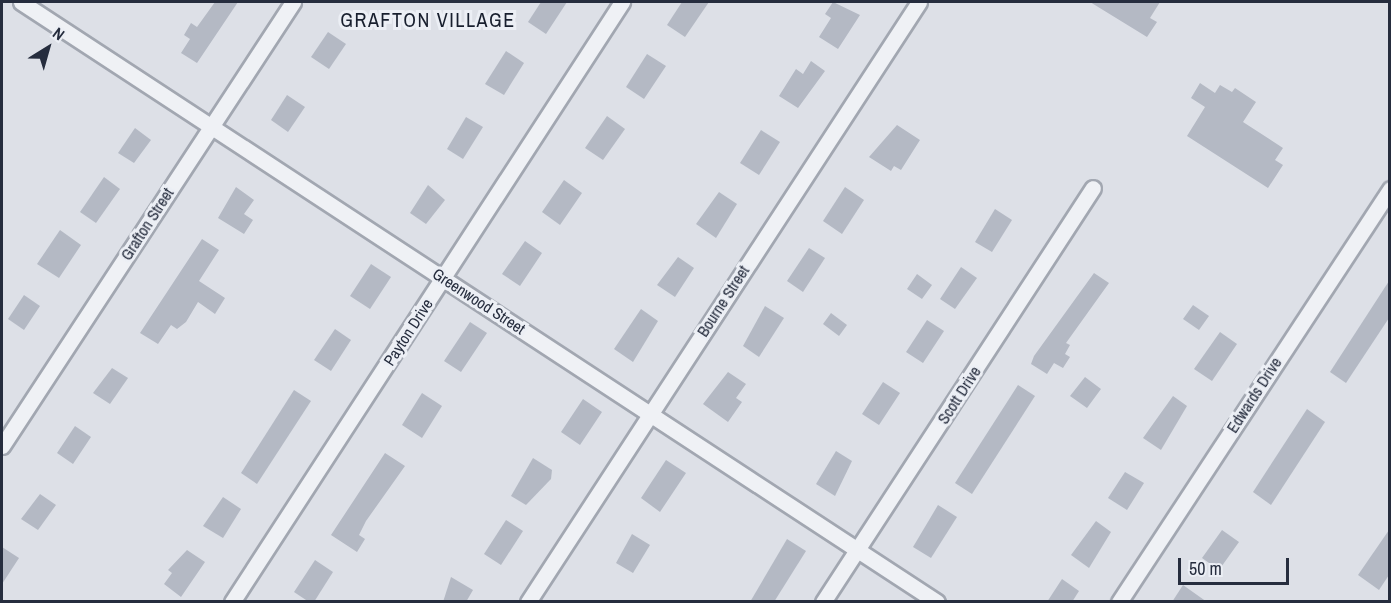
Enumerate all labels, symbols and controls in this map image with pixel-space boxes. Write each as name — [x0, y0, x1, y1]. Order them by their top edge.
district label: GRAFTON VILLAGE — [340, 7, 516, 31]
north arrow — [18, 18, 78, 78]
text: N — [48, 22, 69, 45]
street label: Grafton Street — [117, 184, 177, 264]
street label: Bourne Street — [693, 262, 753, 340]
street label: Greenwood Street — [429, 264, 529, 338]
street label: Payton Drive — [379, 295, 437, 369]
street label: Edwards Drive — [1223, 354, 1285, 436]
street label: Scott Drive — [933, 363, 985, 427]
scale bar — [1181, 546, 1292, 584]
text: 50 m — [1189, 556, 1222, 581]

